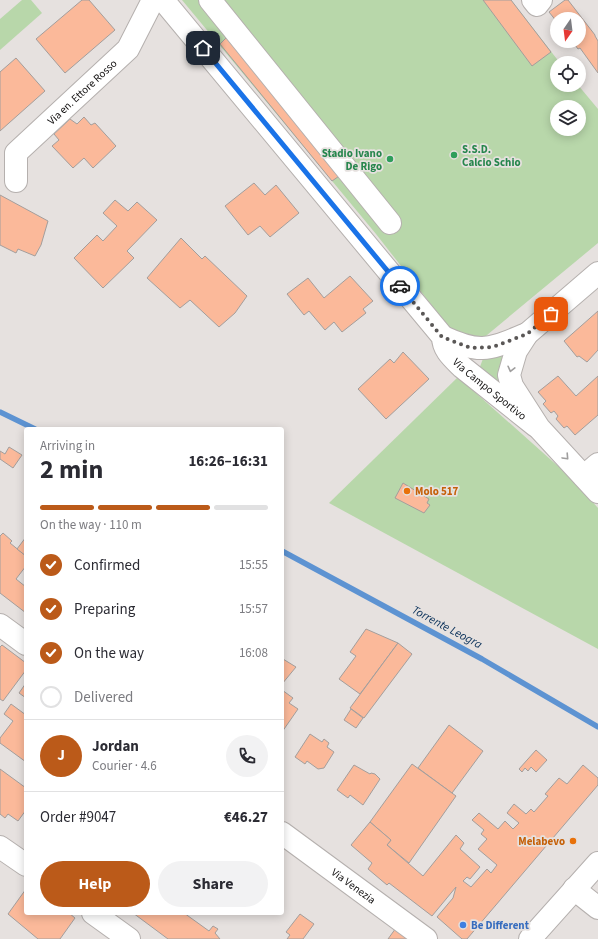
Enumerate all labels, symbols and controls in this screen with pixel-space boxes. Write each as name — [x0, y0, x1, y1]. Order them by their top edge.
north arrow — [550, 12, 586, 48]
map controls — [550, 12, 586, 136]
pin — [186, 31, 220, 65]
icon: home — [192, 37, 214, 59]
street label: Via en. Ettore Rosso — [44, 56, 120, 128]
button: locate — [550, 56, 586, 92]
button: layers — [550, 100, 586, 136]
place label: S.S.D. Calcio Schio — [462, 142, 521, 170]
place label: Stadio Ivano De Rigo — [322, 146, 382, 174]
marker: S.S.D. Calcio Schio — [449, 150, 459, 160]
marker: Stadio Ivano De Rigo — [385, 154, 395, 164]
courier — [380, 266, 420, 306]
icon: car — [389, 275, 411, 297]
pin — [534, 297, 568, 331]
icon: bag — [540, 303, 562, 325]
street label: Via Campo Sportivo — [449, 355, 529, 424]
one-way arrow — [507, 365, 516, 372]
text: Arriving in — [40, 437, 95, 455]
text: 2 min — [40, 451, 103, 488]
text: 16:26–16:31 — [188, 451, 268, 472]
one-way arrow — [561, 452, 569, 460]
place label: Molo 517 — [415, 484, 459, 499]
marker: Molo 517 — [402, 486, 412, 496]
text: On the way · 110 m — [40, 516, 142, 534]
icon: check — [40, 554, 62, 576]
text: Confirmed — [74, 555, 140, 576]
text: 15:55 — [239, 556, 268, 574]
icon: check — [40, 598, 62, 620]
text: Preparing — [74, 599, 135, 620]
text: 15:57 — [239, 600, 268, 618]
water label: Torrente Leogra — [409, 602, 485, 653]
icon: check — [40, 642, 62, 664]
text: On the way — [74, 643, 144, 664]
text: 16:08 — [239, 644, 268, 662]
text: Delivered — [74, 687, 133, 708]
button: phone — [226, 735, 268, 777]
text: Jordan — [92, 736, 139, 757]
text: J — [57, 745, 65, 766]
text: Courier · 4.6 — [92, 757, 157, 775]
text: Order #9047 — [40, 807, 116, 828]
text: €46.27 — [224, 807, 268, 828]
place label: Melabevo — [518, 834, 565, 849]
marker: Melabevo — [568, 836, 578, 846]
button: Help — [40, 861, 150, 907]
button: Share — [158, 861, 268, 907]
street label: Via Venezia — [328, 865, 379, 907]
place label: Be Different — [471, 918, 530, 933]
marker: Be Different — [458, 920, 468, 930]

